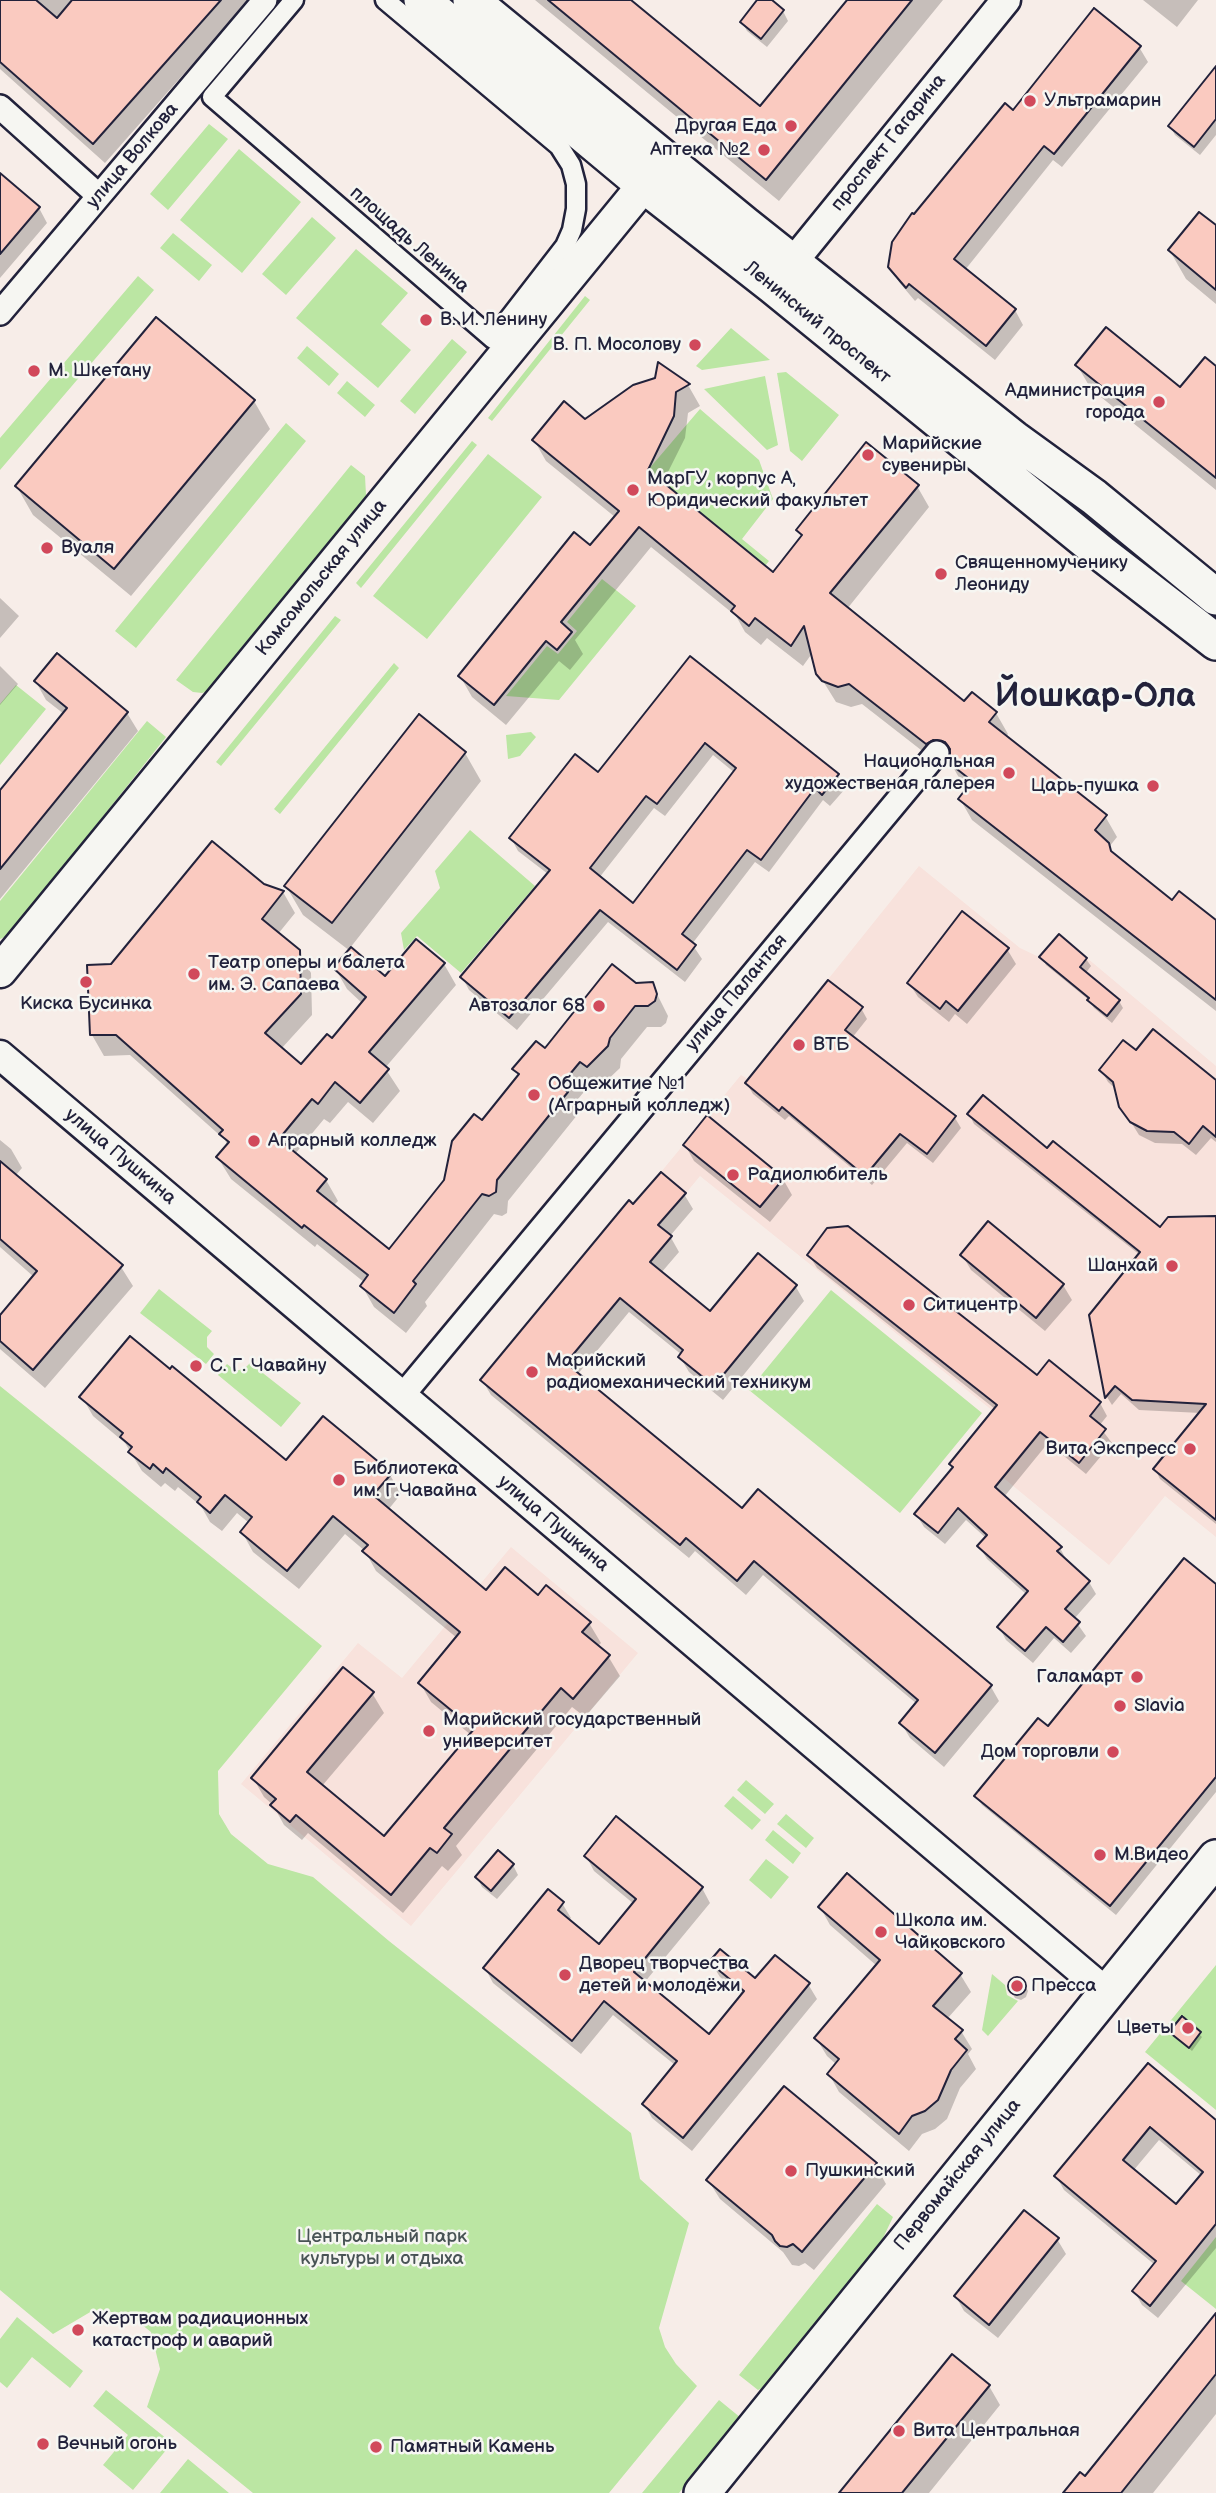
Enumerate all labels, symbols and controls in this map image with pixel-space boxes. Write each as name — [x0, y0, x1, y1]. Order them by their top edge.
street label: проспект Гагарина — [827, 70, 951, 216]
place label: Ультрамарин — [1044, 90, 1162, 112]
marker: Ультрамарин — [1022, 93, 1038, 109]
street label: улица Волкова — [82, 98, 184, 214]
place label: Другая Еда — [675, 115, 777, 137]
marker: Другая Еда — [783, 118, 799, 134]
place label: Аптека №2 — [650, 139, 750, 161]
marker: Аптека №2 — [756, 142, 772, 158]
street label: площадь Ленина — [345, 182, 473, 298]
street label: Ленинский проспект — [739, 257, 895, 389]
place label: В. И. Ленину — [440, 309, 547, 331]
marker: В. И. Ленину — [418, 312, 434, 328]
place label: В. П. Мосолову — [553, 334, 681, 356]
marker: В. П. Мосолову — [687, 337, 703, 353]
place label: М. Шкетану — [48, 360, 151, 382]
marker: М. Шкетану — [26, 363, 42, 379]
place label: Администрация города — [1005, 380, 1145, 424]
marker: Администрация города — [1151, 394, 1167, 410]
place label: Марийские сувениры — [882, 433, 982, 477]
marker: Марийские сувениры — [860, 447, 876, 463]
place label: МарГУ, корпус А, Юридический факультет — [647, 468, 868, 512]
marker: МарГУ, корпус А, Юридический факультет — [625, 482, 641, 498]
street label: Комсомольская улица — [252, 495, 392, 661]
place label: Вуаля — [61, 537, 114, 559]
marker: Вуаля — [39, 540, 55, 556]
place label: Священномученику Леониду — [955, 552, 1128, 596]
marker: Священномученику Леониду — [933, 566, 949, 582]
district label: Йошкар-Ола — [995, 678, 1195, 718]
place label: Национальная художественая галерея — [785, 751, 995, 795]
marker: Национальная художественая галерея — [1001, 765, 1017, 781]
place label: Царь-пушка — [1031, 775, 1139, 797]
marker: Царь-пушка — [1145, 778, 1161, 794]
street label: улица Палантая — [681, 930, 793, 1056]
place label: Театр оперы и балета им. Э. Сапаева — [208, 952, 405, 996]
marker: Театр оперы и балета им. Э. Сапаева — [186, 966, 202, 982]
marker: Киска Бусинка — [78, 974, 94, 990]
place label: Киска Бусинка — [20, 993, 152, 1015]
place label: Автозалог 68 — [469, 995, 585, 1017]
marker: Автозалог 68 — [591, 998, 607, 1014]
place label: ВТБ — [813, 1034, 849, 1056]
marker: ВТБ — [791, 1037, 807, 1053]
place label: Общежитие №1 (Аграрный колледж) — [548, 1073, 730, 1117]
marker: Общежитие №1 (Аграрный колледж) — [526, 1087, 542, 1103]
street label: улица Пушкина — [60, 1104, 180, 1210]
place label: Аграрный колледж — [268, 1130, 436, 1152]
marker: Аграрный колледж — [246, 1133, 262, 1149]
place label: Радиолюбитель — [747, 1164, 888, 1186]
marker: Радиолюбитель — [725, 1167, 741, 1183]
place label: Шанхай — [1087, 1255, 1158, 1277]
marker: Шанхай — [1164, 1258, 1180, 1274]
place label: Ситицентр — [923, 1294, 1018, 1316]
marker: Ситицентр — [901, 1297, 917, 1313]
place label: Марийский радиомеханический техникум — [546, 1350, 811, 1394]
place label: С. Г. Чавайну — [210, 1355, 326, 1377]
marker: С. Г. Чавайну — [188, 1358, 204, 1374]
marker: Марийский радиомеханический техникум — [524, 1364, 540, 1380]
place label: Вита Экспресс — [1046, 1438, 1176, 1460]
marker: Вита Экспресс — [1182, 1441, 1198, 1457]
place label: Библиотека им. Г.Чавайна — [353, 1458, 477, 1502]
street label: улица Пушкина — [493, 1471, 613, 1577]
marker: Библиотека им. Г.Чавайна — [331, 1472, 347, 1488]
place label: Галамарт — [1036, 1666, 1123, 1688]
marker: Галамарт — [1129, 1669, 1145, 1685]
place label: Slavia — [1134, 1695, 1185, 1717]
marker: Slavia — [1112, 1698, 1128, 1714]
place label: Марийский государственный университет — [443, 1709, 701, 1753]
marker: Марийский государственный университет — [421, 1723, 437, 1739]
place label: Дом торговли — [981, 1741, 1099, 1763]
marker: Дом торговли — [1105, 1744, 1121, 1760]
place label: М.Видео — [1114, 1844, 1188, 1866]
marker: М.Видео — [1092, 1847, 1108, 1863]
place label: Школа им. Чайковского — [895, 1910, 1005, 1954]
marker: Школа им. Чайковского — [873, 1924, 889, 1940]
place label: Дворец творчества детей и молодёжи — [579, 1953, 749, 1997]
marker: Дворец творчества детей и молодёжи — [557, 1967, 573, 1983]
place label: Пресса — [1031, 1975, 1096, 1997]
marker: Пресса — [1009, 1978, 1025, 1994]
place label: Цветы — [1116, 2017, 1174, 2039]
marker: Цветы — [1180, 2020, 1196, 2036]
street label: Первомайская улица — [890, 2095, 1026, 2255]
place label: Пушкинский — [805, 2160, 915, 2182]
marker: Пушкинский — [783, 2163, 799, 2179]
park label: Центральный парк культуры и отдыха — [297, 2226, 467, 2270]
place label: Жертвам радиационных катастроф и аварий — [92, 2308, 308, 2352]
marker: Жертвам радиационных катастроф и аварий — [70, 2322, 86, 2338]
place label: Вита Центральная — [913, 2420, 1080, 2442]
marker: Вита Центральная — [891, 2423, 907, 2439]
place label: Вечный огонь — [57, 2433, 177, 2455]
marker: Вечный огонь — [35, 2436, 51, 2452]
place label: Памятный Камень — [390, 2436, 555, 2458]
marker: Памятный Камень — [368, 2439, 384, 2455]

